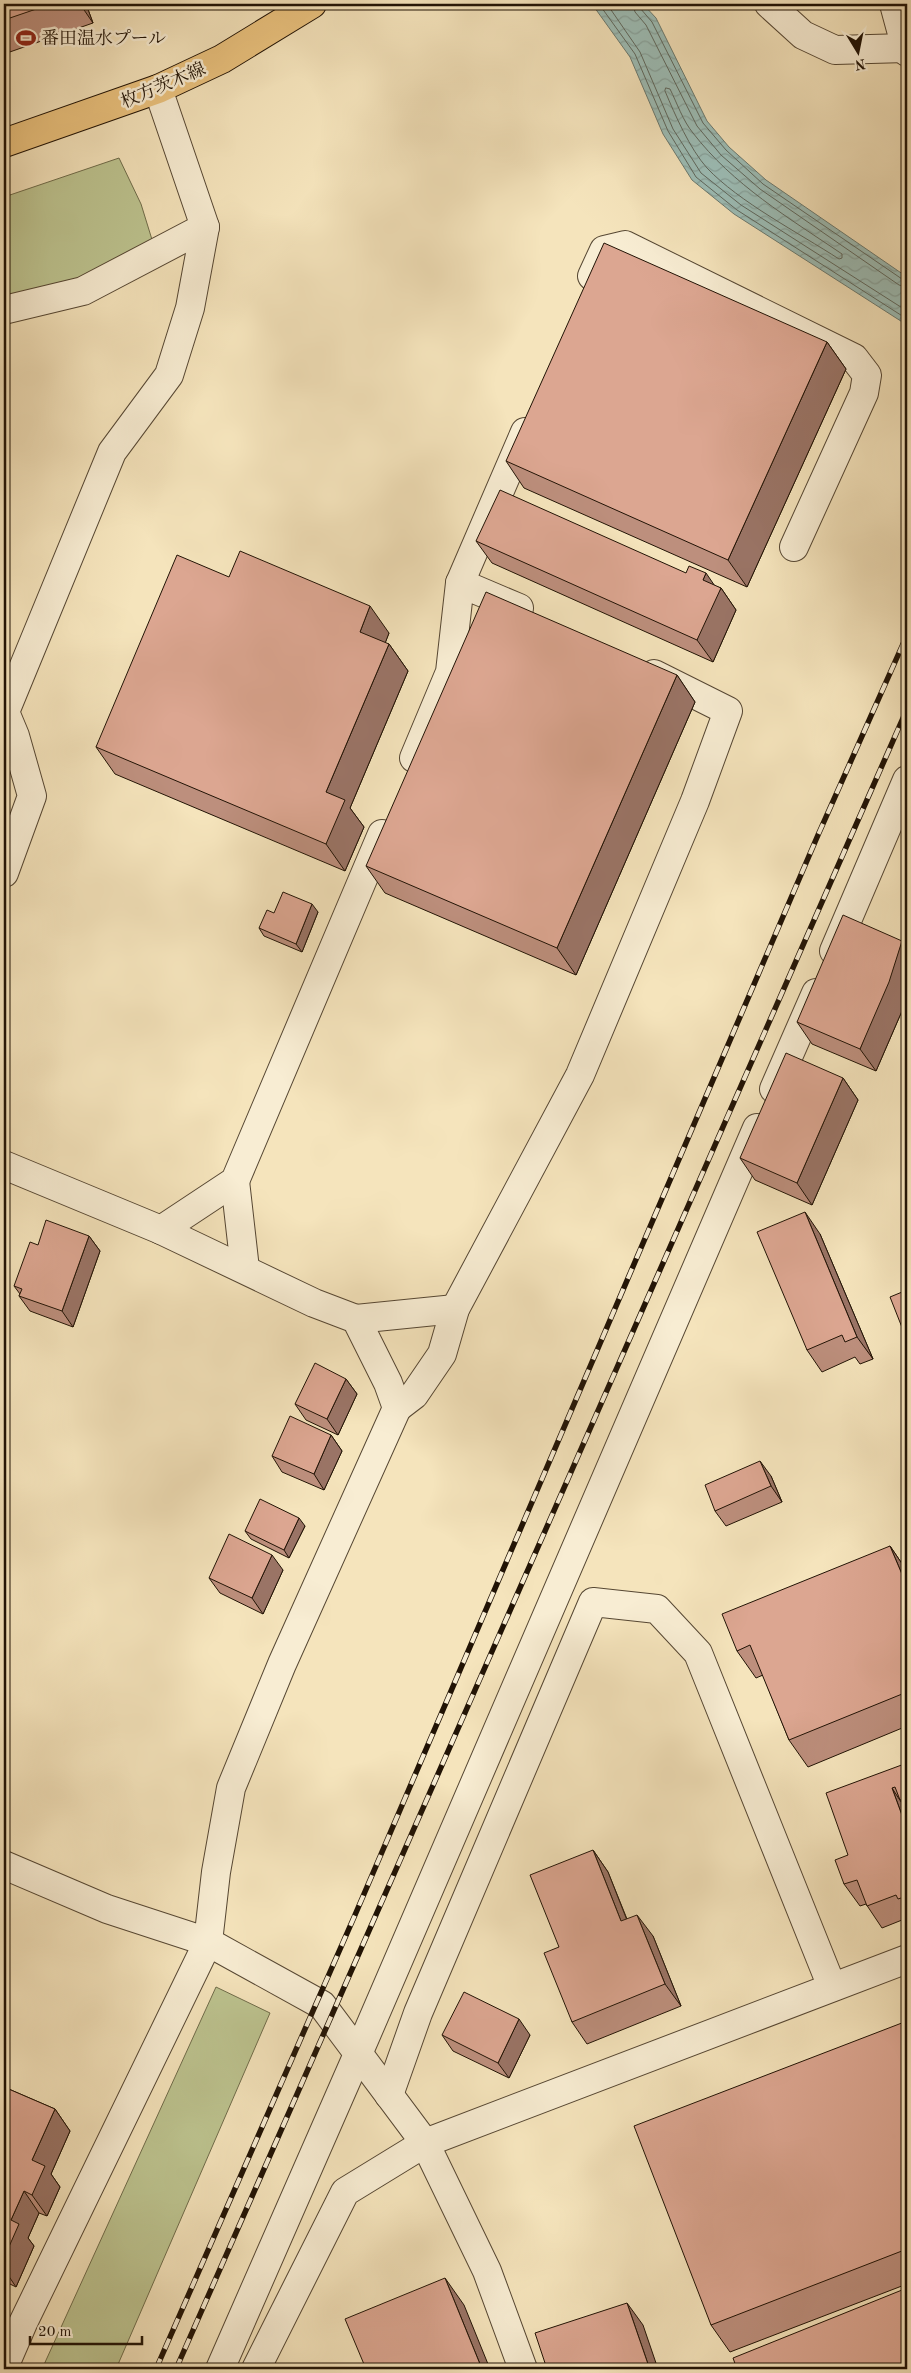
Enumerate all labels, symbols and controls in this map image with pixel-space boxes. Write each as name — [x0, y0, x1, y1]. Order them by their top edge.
sports icon: 番田温水プール — [15, 27, 37, 49]
place label: 番田温水プール — [41, 28, 166, 48]
north arrow — [834, 28, 884, 78]
text: N — [853, 56, 867, 72]
street label: 枚方茨木線 — [118, 58, 208, 112]
scale bar — [30, 2313, 142, 2345]
text: 20 m — [38, 2325, 72, 2340]

